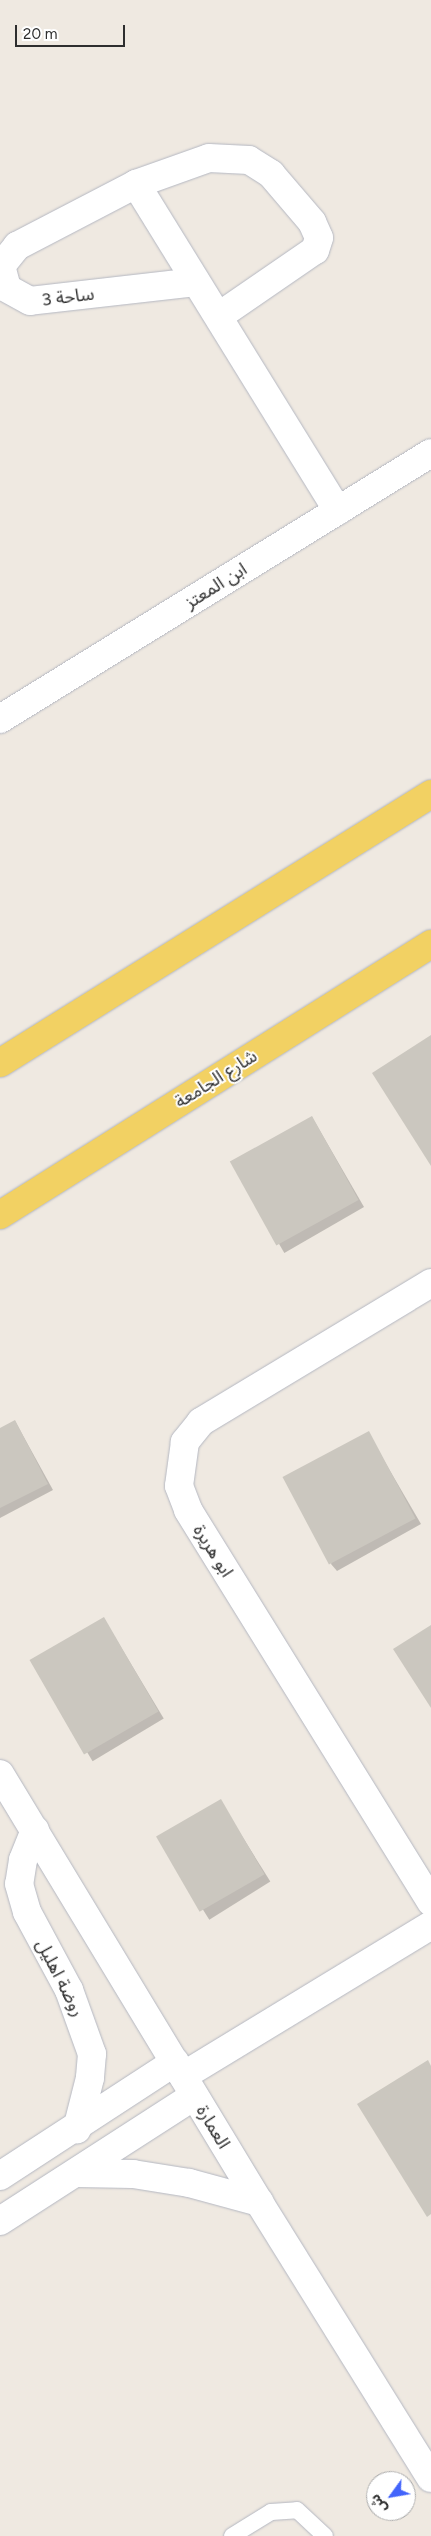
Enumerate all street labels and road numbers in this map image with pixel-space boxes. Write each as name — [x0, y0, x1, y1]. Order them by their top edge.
street label: ساحة 3 — [40, 283, 96, 311]
street label: ابن المعتز — [181, 558, 251, 614]
street label: شارع الجامعة — [171, 1045, 261, 1113]
street label: ابو هريرة — [188, 1521, 238, 1581]
street label: روضة اهليل — [31, 1936, 89, 2020]
street label: العمارة — [192, 2101, 234, 2153]

